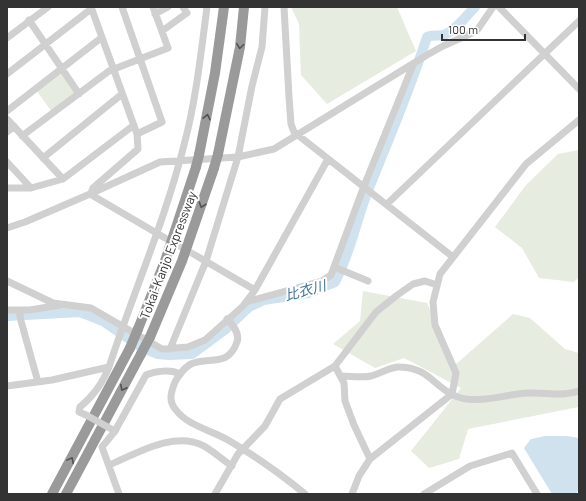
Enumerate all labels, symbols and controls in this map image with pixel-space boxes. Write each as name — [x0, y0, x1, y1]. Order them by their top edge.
scale bar — [442, 16, 525, 42]
text: 100 m — [448, 22, 478, 36]
one-way arrow — [236, 43, 245, 49]
one-way arrow — [202, 114, 210, 120]
street label: Tokai-Kanjo Expressway — [136, 189, 200, 321]
one-way arrow — [198, 201, 207, 208]
water label: 比衣川 — [283, 276, 329, 304]
one-way arrow — [121, 384, 128, 392]
one-way arrow — [66, 457, 74, 464]

